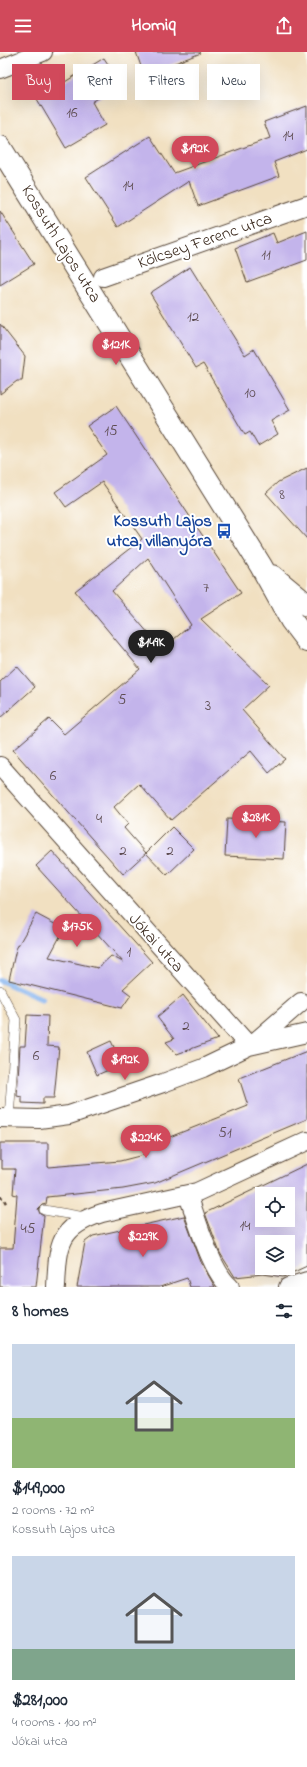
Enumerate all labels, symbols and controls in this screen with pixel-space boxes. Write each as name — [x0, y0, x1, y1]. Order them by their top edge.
text: Homiq — [131, 13, 176, 39]
icon: menu — [12, 15, 34, 37]
icon: share — [273, 15, 295, 37]
chip: Buy — [12, 64, 65, 100]
chip: Rent — [73, 64, 127, 100]
chip: Filters — [135, 64, 199, 100]
chip: New — [207, 64, 260, 100]
house number: 16 — [66, 102, 78, 124]
house number: 14 — [283, 125, 293, 147]
pin: $192K — [167, 136, 223, 170]
text: $192K — [181, 139, 209, 158]
house number: 14 — [123, 175, 133, 197]
street label: Kossuth Lajos utca — [15, 180, 107, 308]
street label: Kölcsey Ferenc utca — [134, 206, 276, 277]
house number: 11 — [261, 244, 271, 266]
house number: 12 — [187, 306, 200, 328]
pin: $121K — [88, 332, 144, 366]
text: $121K — [102, 335, 130, 354]
house number: 10 — [244, 382, 256, 404]
house number: 15 — [104, 420, 118, 442]
house number: 8 — [279, 484, 285, 506]
place label: Kossuth Lajos utca, villanyóra — [107, 509, 212, 556]
bus stop icon: Kossuth Lajos utca, villanyóra — [215, 522, 233, 540]
house number: 7 — [203, 577, 209, 599]
pin: $149K — [123, 630, 179, 664]
text: $149K — [137, 633, 165, 652]
house number: 5 — [118, 689, 127, 711]
house number: 3 — [205, 695, 211, 717]
house number: 6 — [50, 765, 57, 787]
pin: $281K — [228, 805, 284, 839]
house number: 4 — [96, 808, 102, 830]
text: $281K — [241, 808, 271, 827]
house number: 2 — [119, 840, 127, 862]
house number: 2 — [166, 840, 174, 862]
street label: Jókai utca — [122, 908, 190, 978]
pin: $175K — [49, 914, 105, 948]
text: $175K — [61, 917, 93, 936]
house number: 1 — [127, 941, 132, 963]
house number: 2 — [182, 1015, 190, 1037]
house number: 6 — [33, 1045, 40, 1067]
pin: $192K — [97, 1047, 153, 1081]
text: $192K — [111, 1050, 139, 1069]
house number: 51 — [218, 1122, 232, 1144]
pin: $224K — [118, 1125, 174, 1159]
text: $224K — [130, 1128, 162, 1147]
map controls — [255, 1187, 295, 1275]
button: locate — [255, 1187, 295, 1227]
house number: 14 — [240, 1215, 250, 1237]
house number: 45 — [21, 1218, 36, 1240]
pin: $229K — [115, 1224, 171, 1258]
text: $229K — [127, 1227, 159, 1246]
button: layers — [255, 1235, 295, 1275]
text: 8 homes — [12, 1299, 69, 1324]
icon: filters — [273, 1300, 295, 1322]
icon: home — [118, 1370, 190, 1442]
text: $149,000 — [12, 1476, 65, 1501]
text: 2 rooms · 72 m² — [12, 1501, 94, 1520]
text: Kossuth Lajos utca — [12, 1520, 115, 1539]
icon: home — [118, 1582, 190, 1654]
text: $281,000 — [12, 1688, 67, 1713]
text: 4 rooms · 100 m² — [12, 1713, 97, 1732]
text: Jókai utca — [12, 1732, 68, 1751]

